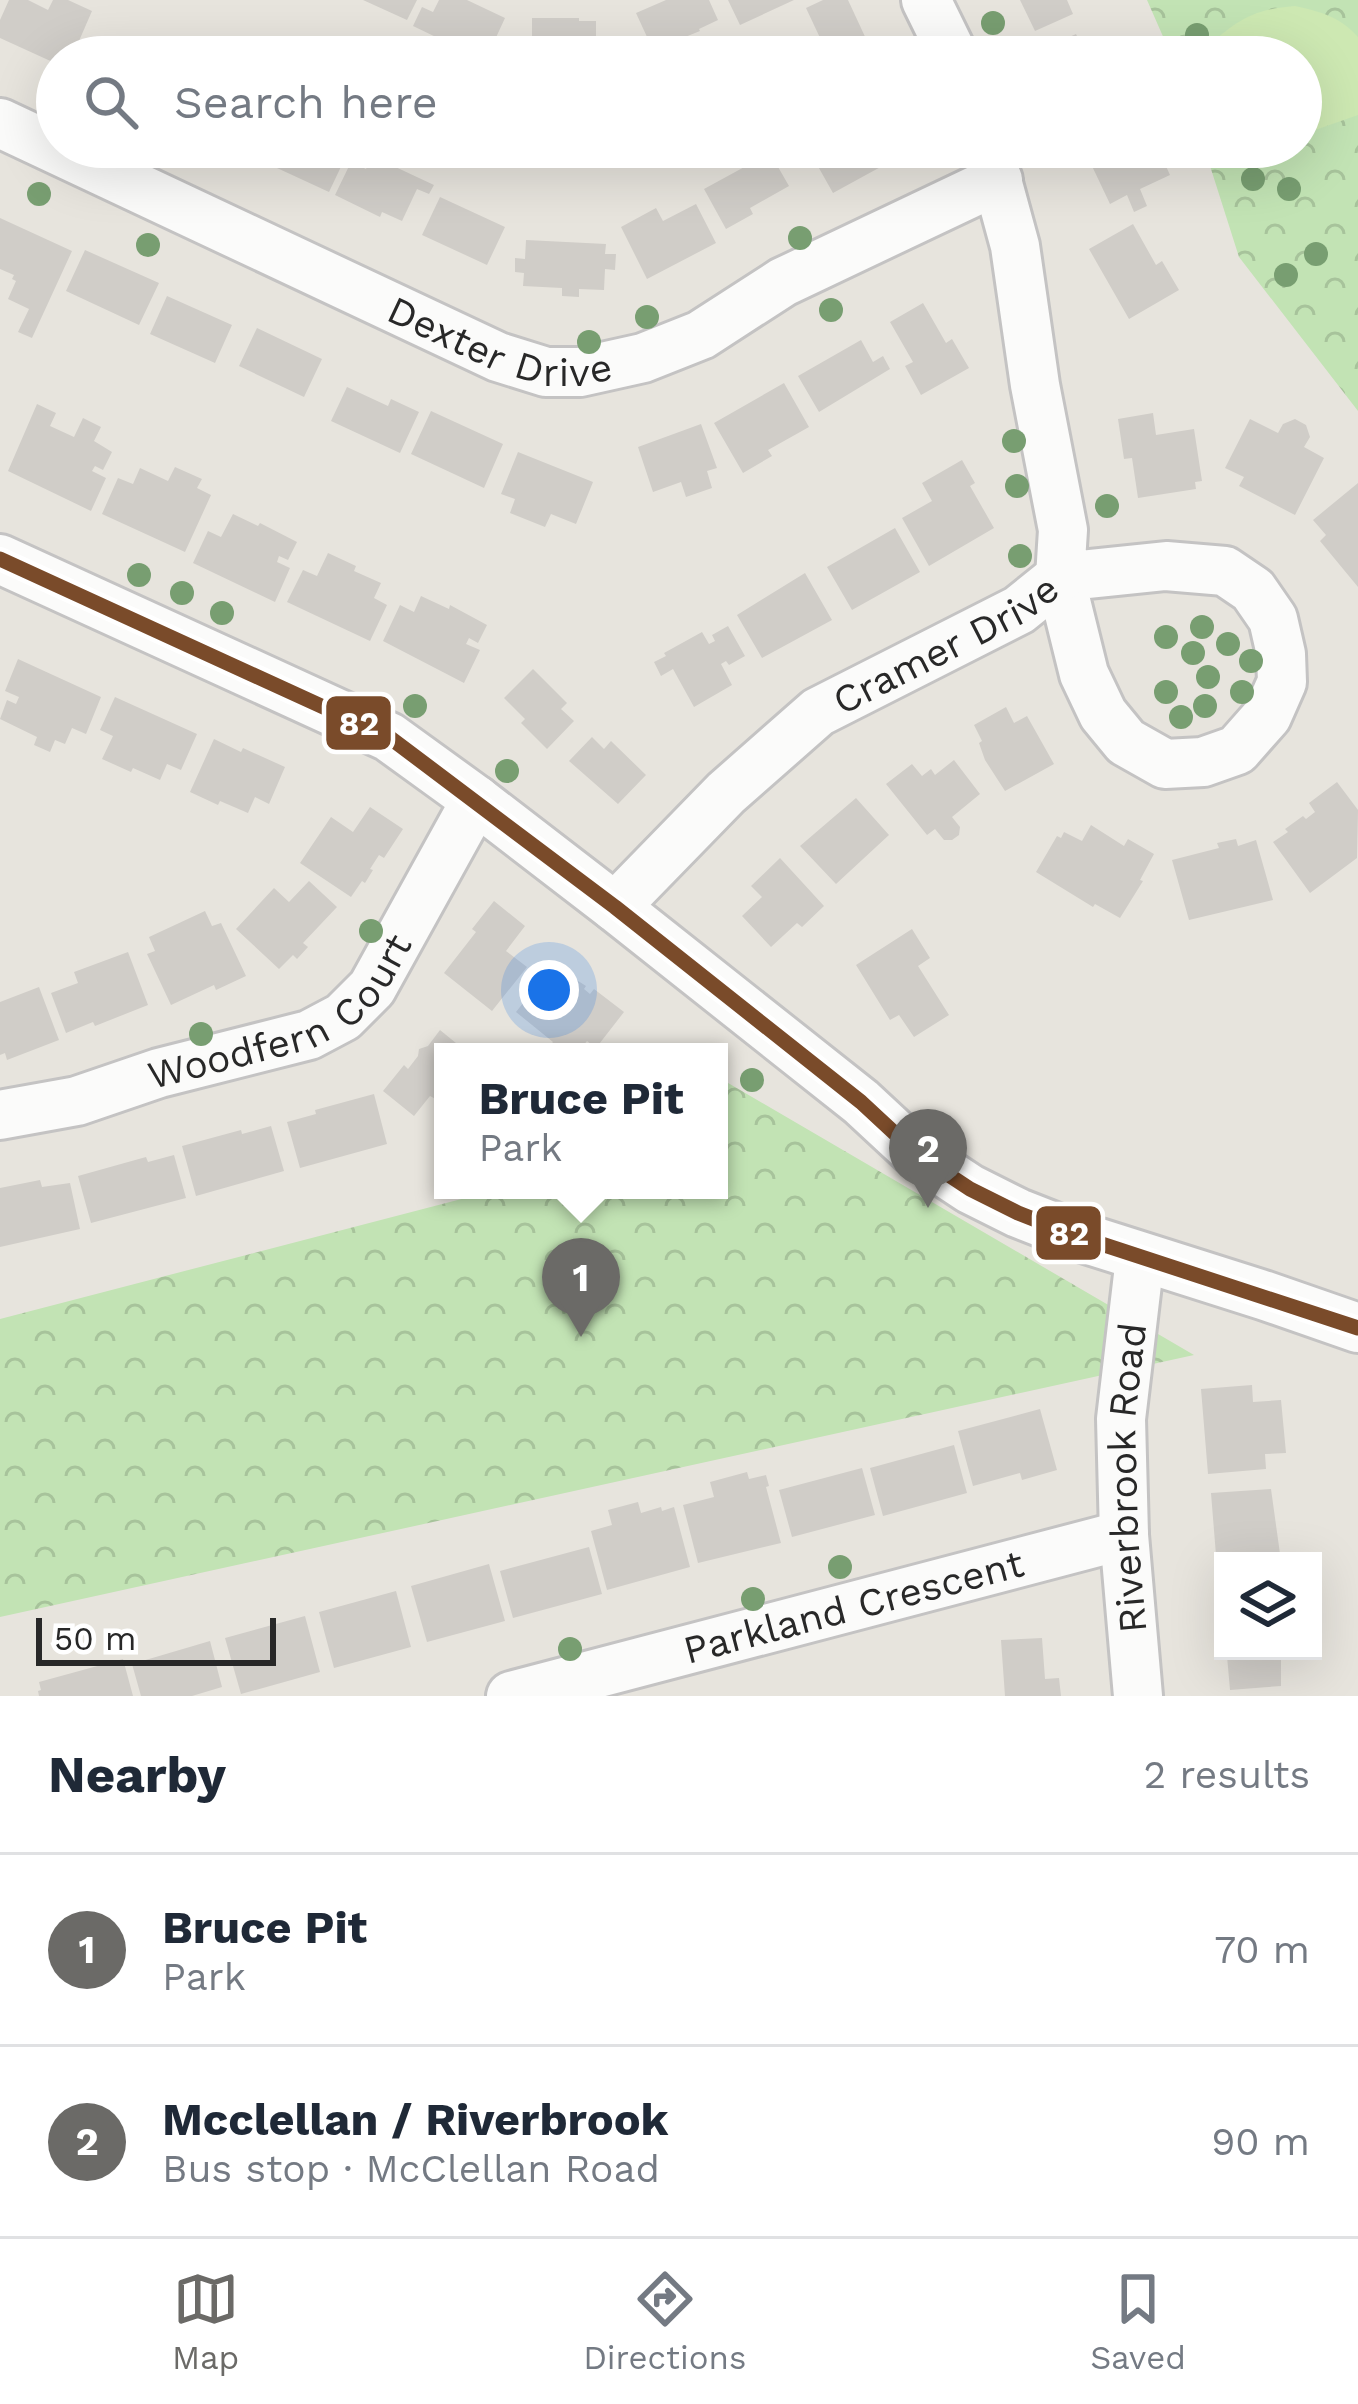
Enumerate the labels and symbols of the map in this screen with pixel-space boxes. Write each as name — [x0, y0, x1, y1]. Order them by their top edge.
street label: Dexter Drive — [381, 287, 616, 395]
street label: Cramer Drive — [826, 566, 1067, 724]
line badge: 82 — [324, 694, 393, 752]
text: 82 — [339, 704, 379, 743]
street label: Woodfern Court — [143, 926, 420, 1098]
your location — [519, 960, 579, 1020]
pin: 2 — [889, 1109, 967, 1208]
line badge: 82 — [1034, 1204, 1103, 1262]
text: 82 — [1049, 1214, 1089, 1253]
pin: 1 — [542, 1238, 620, 1337]
street label: Riverbrook Road — [1099, 1320, 1155, 1635]
street label: Parkland Crescent — [679, 1540, 1028, 1673]
scale bar — [36, 1612, 276, 1665]

